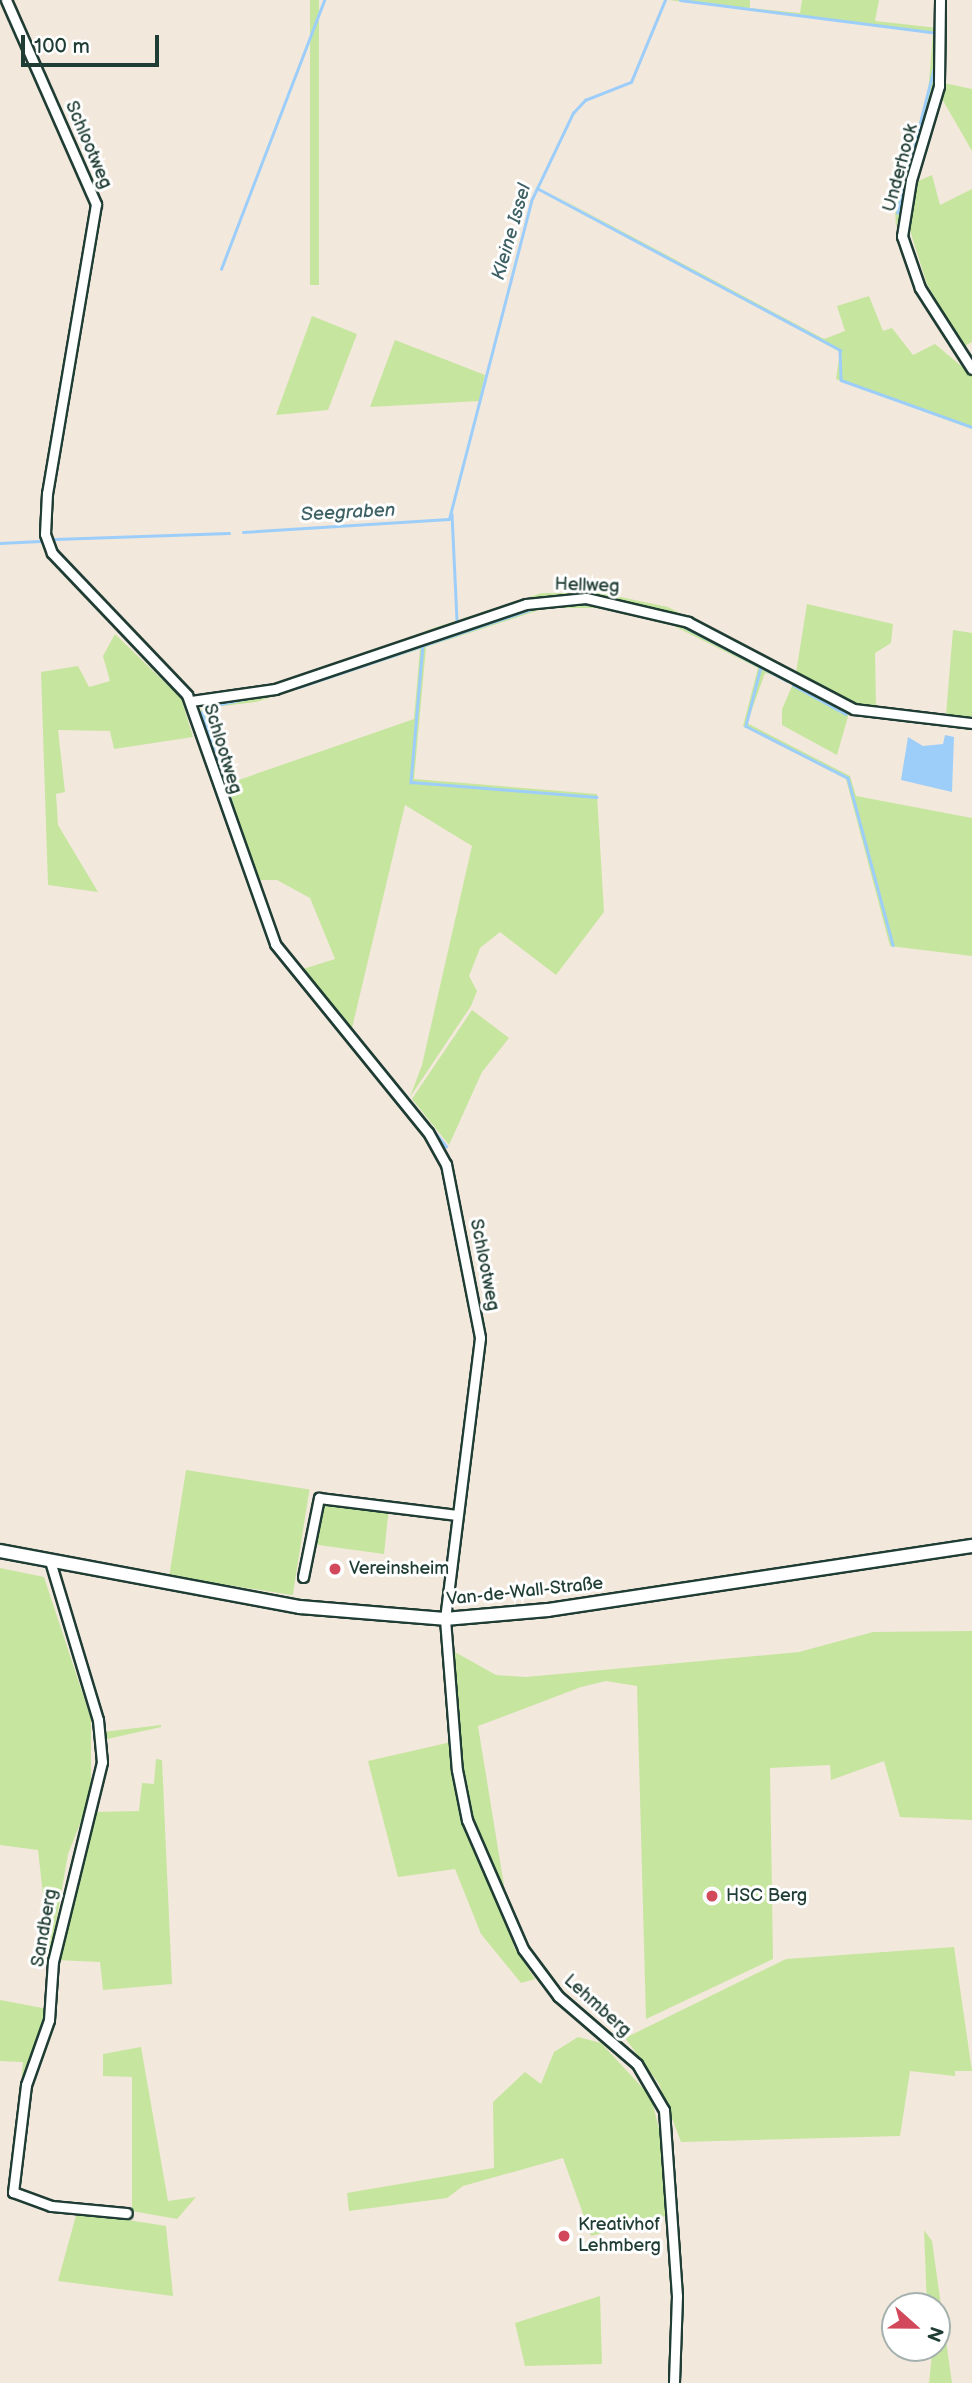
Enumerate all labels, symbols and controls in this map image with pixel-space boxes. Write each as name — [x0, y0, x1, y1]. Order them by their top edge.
scale bar — [24, 21, 163, 65]
text: 100 m — [34, 34, 90, 59]
street label: Schlootweg — [60, 98, 116, 192]
street label: Underhook — [879, 122, 923, 214]
water label: Kleine Issel — [487, 181, 537, 283]
water label: Seegraben — [300, 499, 396, 527]
street label: Hellweg — [554, 574, 620, 598]
street label: Schlootweg — [198, 701, 246, 797]
street label: Schlootweg — [465, 1217, 503, 1313]
place label: Vereinsheim — [349, 1558, 449, 1580]
marker: Vereinsheim — [327, 1561, 343, 1577]
street label: Van-de-Wall-Straße — [446, 1573, 604, 1611]
place label: HSC Berg — [726, 1885, 807, 1907]
street label: Sandberg — [28, 1887, 62, 1969]
marker: HSC Berg — [704, 1888, 720, 1904]
street label: Lehmberg — [559, 1970, 635, 2042]
place label: Kreativhof Lehmberg — [578, 2215, 661, 2258]
marker: Kreativhof Lehmberg — [556, 2228, 572, 2244]
north arrow — [881, 2292, 951, 2362]
text: N — [921, 2323, 947, 2345]

